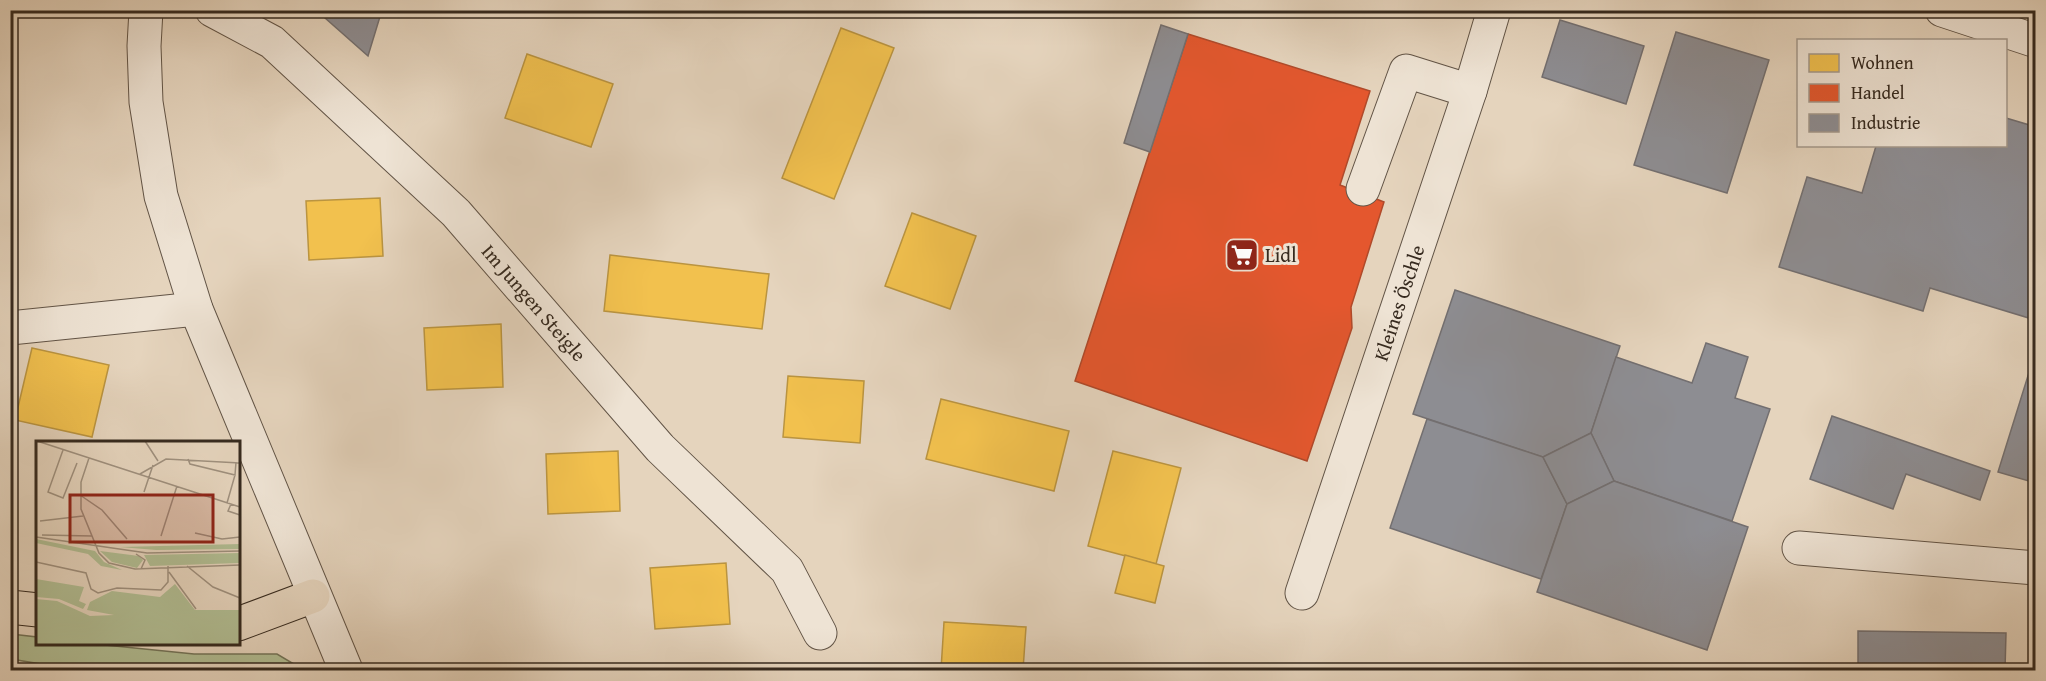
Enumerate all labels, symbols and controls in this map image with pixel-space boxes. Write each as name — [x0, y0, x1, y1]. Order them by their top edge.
legend — [1797, 39, 2007, 147]
text: Wohnen — [1851, 49, 1914, 76]
text: Handel — [1851, 79, 1905, 106]
text: Industrie — [1851, 109, 1920, 136]
street label: Im Jungen Steigle — [475, 237, 593, 367]
supermarket icon: Lidl — [1224, 237, 1260, 273]
place label: Lidl — [1265, 240, 1297, 269]
street label: Kleines Öschle — [1366, 241, 1431, 364]
inset map — [36, 441, 240, 645]

